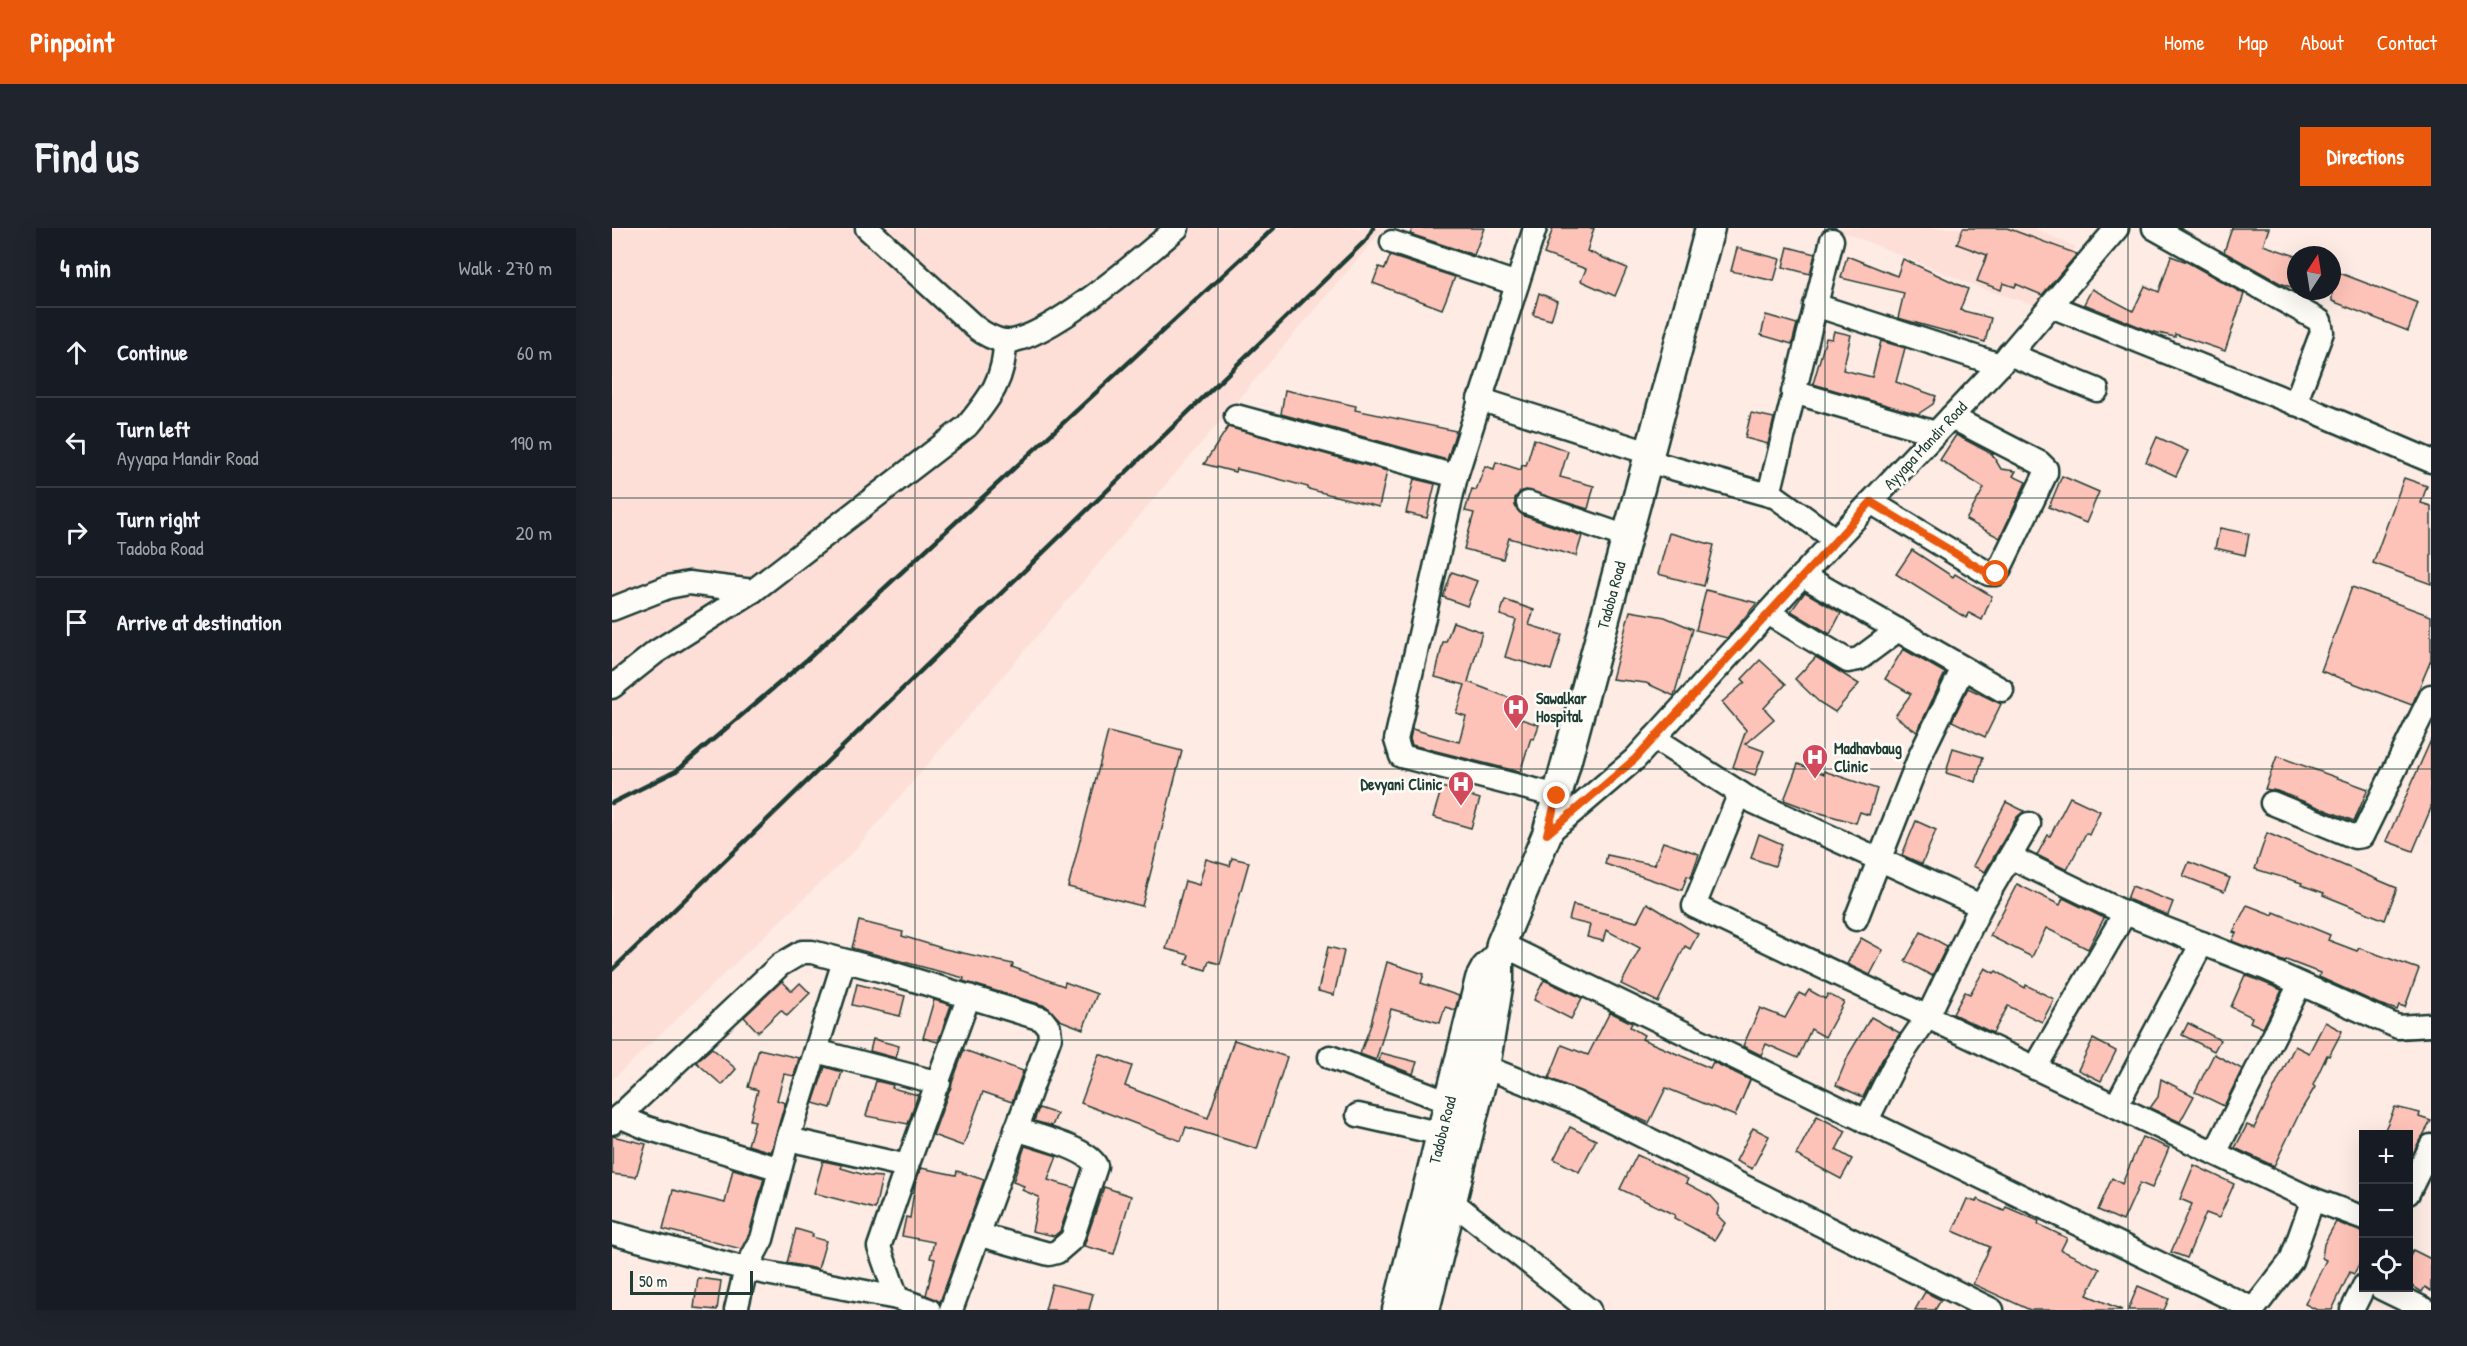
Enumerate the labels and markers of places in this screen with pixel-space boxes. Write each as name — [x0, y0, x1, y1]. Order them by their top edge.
place label: Sawalkar Hospital — [1536, 687, 1587, 728]
hospital icon: Sawalkar Hospital — [1501, 692, 1531, 730]
place label: Madhavbaug Clinic — [1834, 737, 1902, 777]
hospital icon: Madhavbaug Clinic — [1800, 742, 1830, 780]
hospital icon: Devyani Clinic — [1446, 769, 1476, 807]
place label: Devyani Clinic — [1360, 773, 1443, 796]

